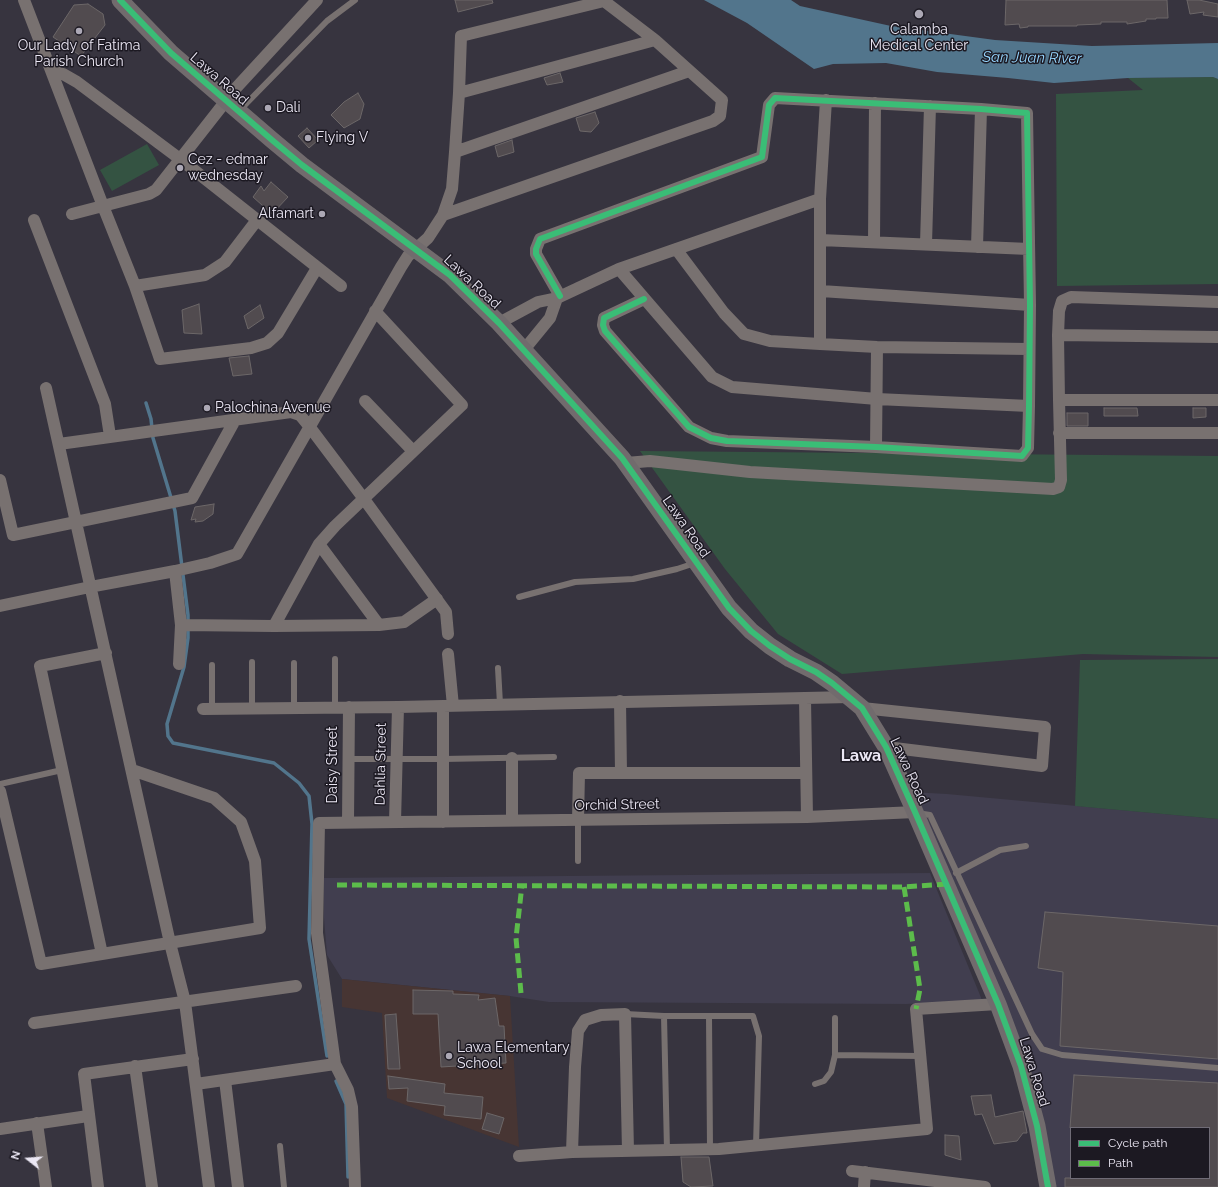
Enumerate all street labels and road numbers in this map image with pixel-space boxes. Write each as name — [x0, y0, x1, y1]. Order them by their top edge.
street label: Lawa Road — [186, 49, 252, 109]
street label: Lawa Road — [440, 251, 504, 313]
street label: Lawa Road — [659, 493, 713, 561]
street label: Dahlia Street — [372, 723, 390, 805]
street label: Daisy Street — [325, 726, 341, 804]
street label: Lawa Road — [886, 735, 932, 807]
street label: Orchid Street — [574, 796, 660, 814]
street label: Lawa Road — [1016, 1035, 1052, 1109]

